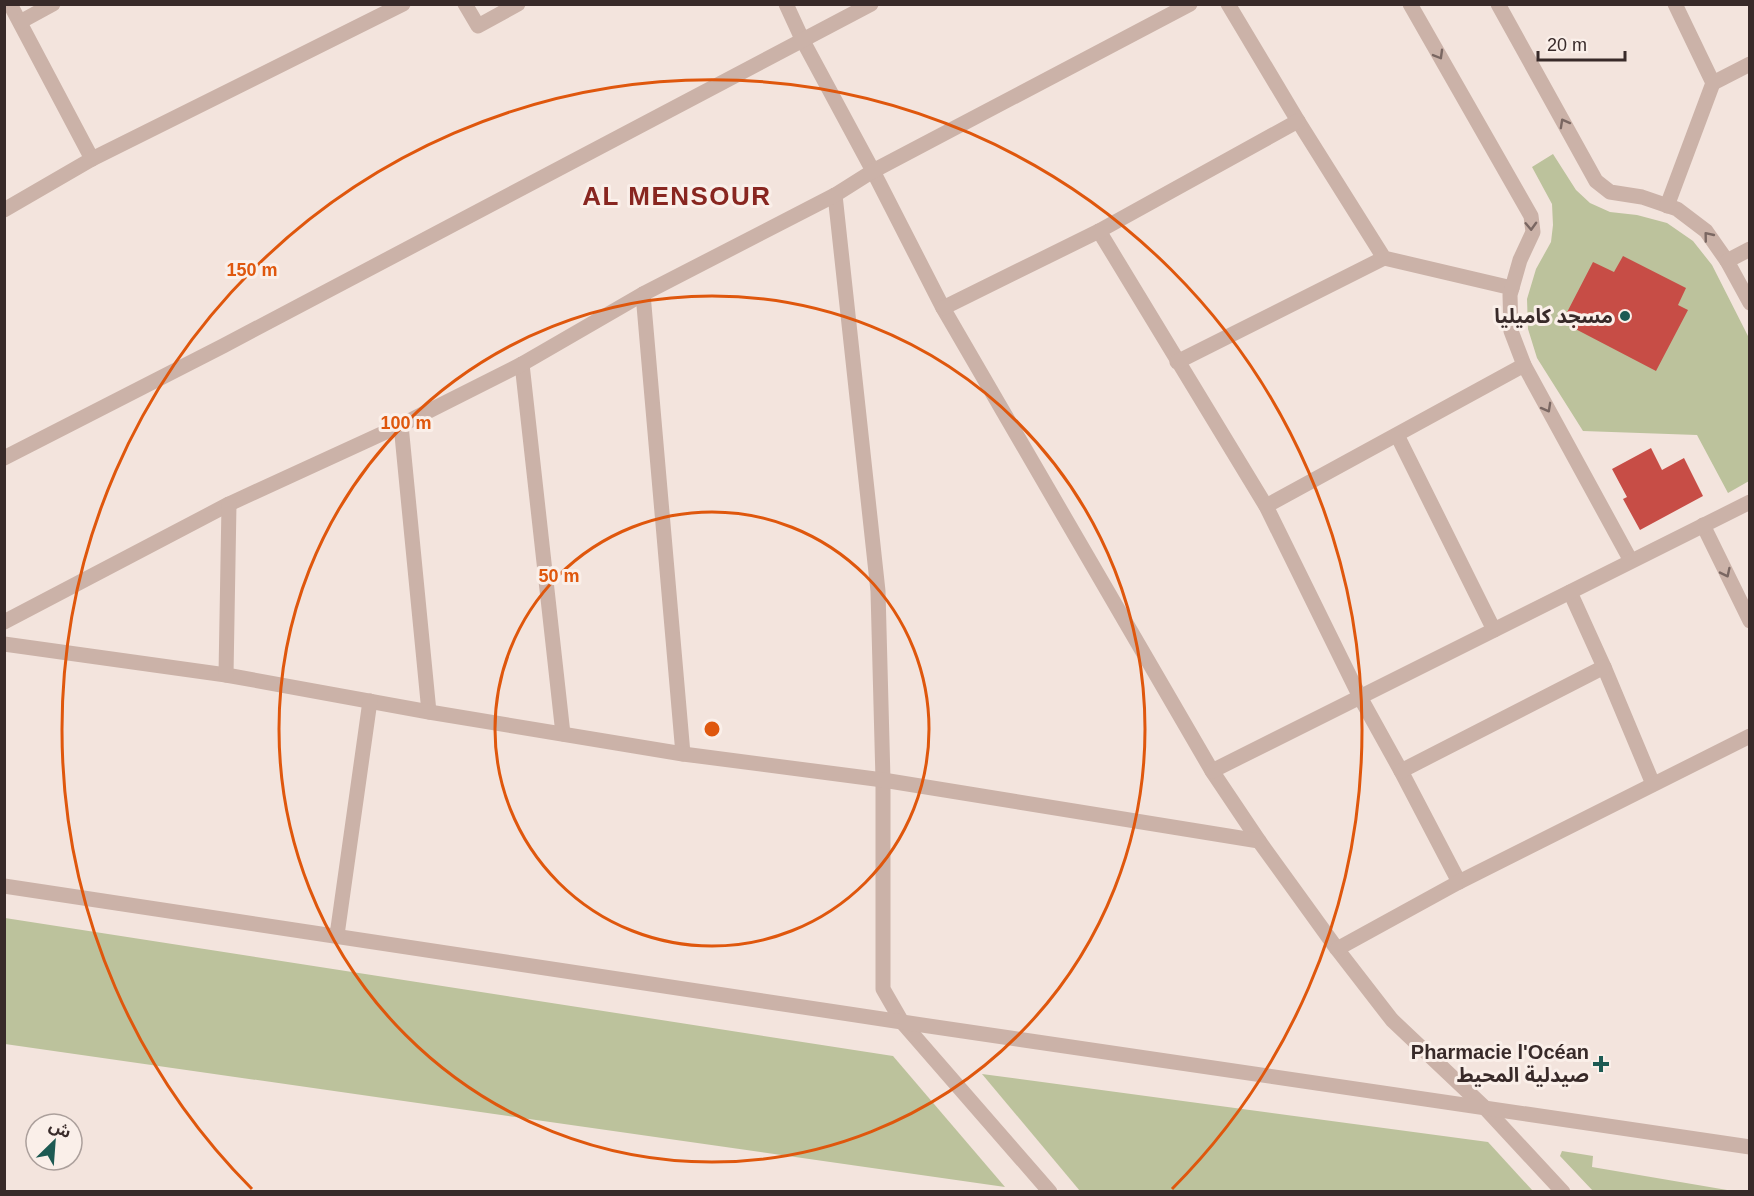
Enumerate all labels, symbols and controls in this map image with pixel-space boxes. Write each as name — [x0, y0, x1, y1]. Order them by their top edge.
scale bar — [1538, 24, 1625, 62]
text: 20 m — [1547, 35, 1587, 55]
one-way arrow — [1432, 49, 1443, 59]
one-way arrow — [1560, 119, 1571, 129]
district label: AL MENSOUR — [582, 181, 772, 211]
one-way arrow — [1525, 221, 1537, 230]
one-way arrow — [1705, 232, 1716, 243]
text: 150 m — [226, 260, 278, 280]
place label: مسجد كاميليا — [1494, 305, 1613, 328]
marker: مسجد كاميليا — [1618, 309, 1632, 323]
one-way arrow — [1540, 402, 1551, 412]
text: 100 m — [380, 413, 432, 433]
text: 50 m — [538, 566, 580, 586]
one-way arrow — [1719, 567, 1731, 578]
centre of rings — [702, 719, 722, 739]
place label: Pharmacie l'Océan صيدلية المحيط — [1411, 1041, 1589, 1087]
marker: Pharmacie l'Océan صيدلية المحيط — [1594, 1057, 1608, 1071]
north arrow — [24, 1112, 84, 1172]
text: ش — [46, 1117, 74, 1142]

